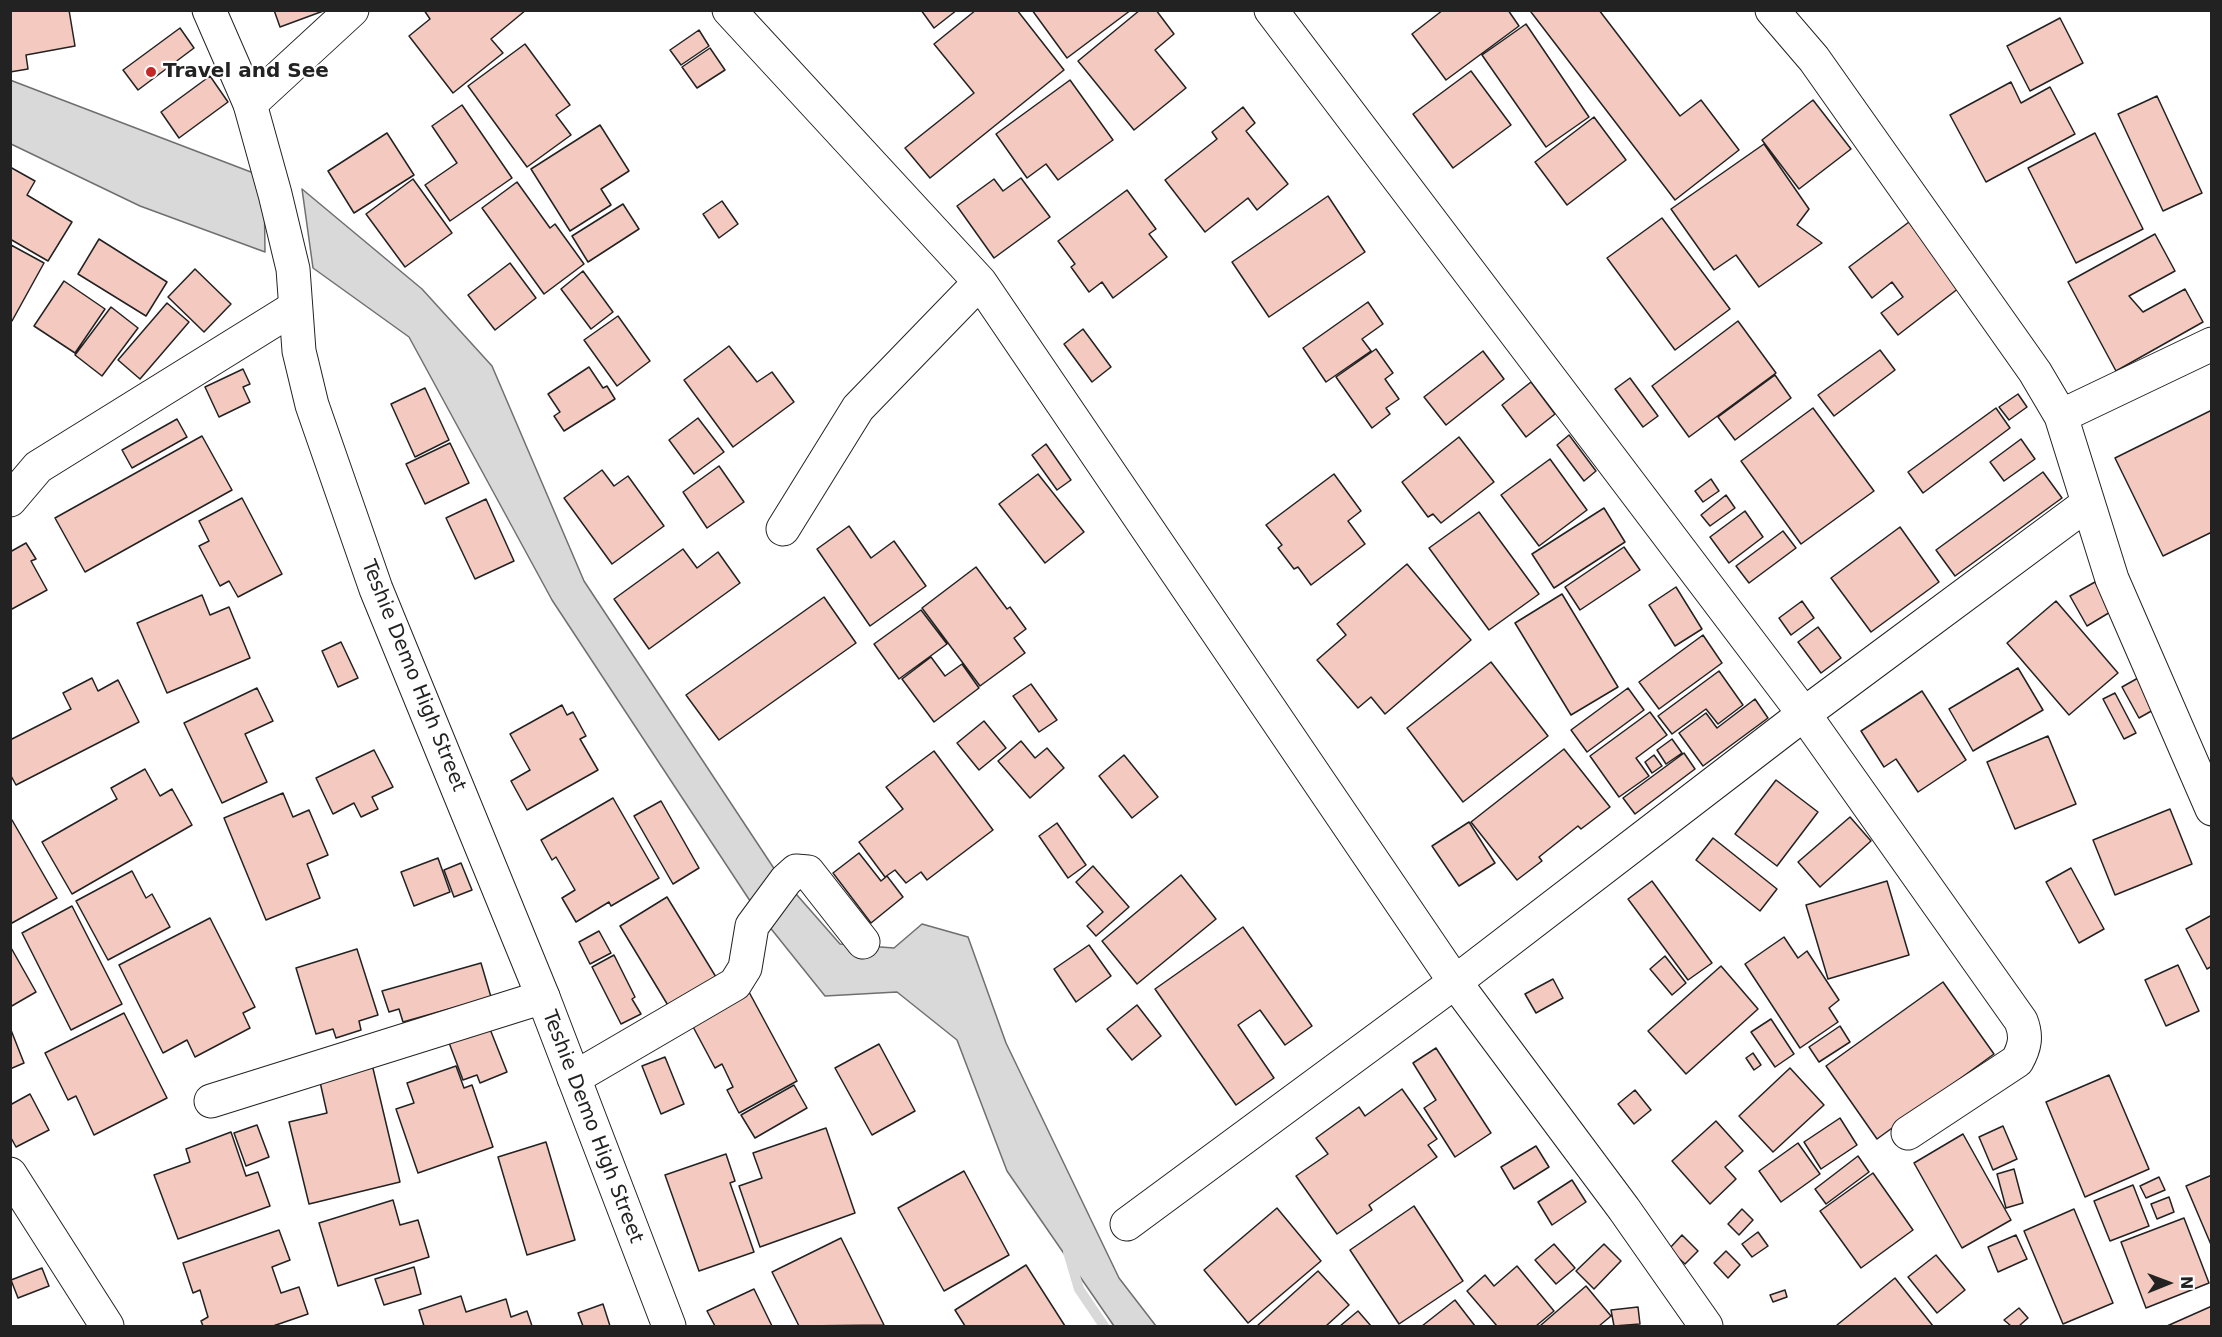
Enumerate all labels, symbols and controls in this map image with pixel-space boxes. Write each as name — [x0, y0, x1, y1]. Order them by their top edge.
place label: Travel and See — [163, 60, 329, 84]
marker: Travel and See — [144, 65, 158, 79]
street label: Teshie Demo High Street — [356, 557, 470, 795]
street label: Teshie Demo High Street — [536, 1007, 648, 1247]
north arrow — [2138, 1253, 2198, 1313]
text: N — [2177, 1276, 2196, 1290]

